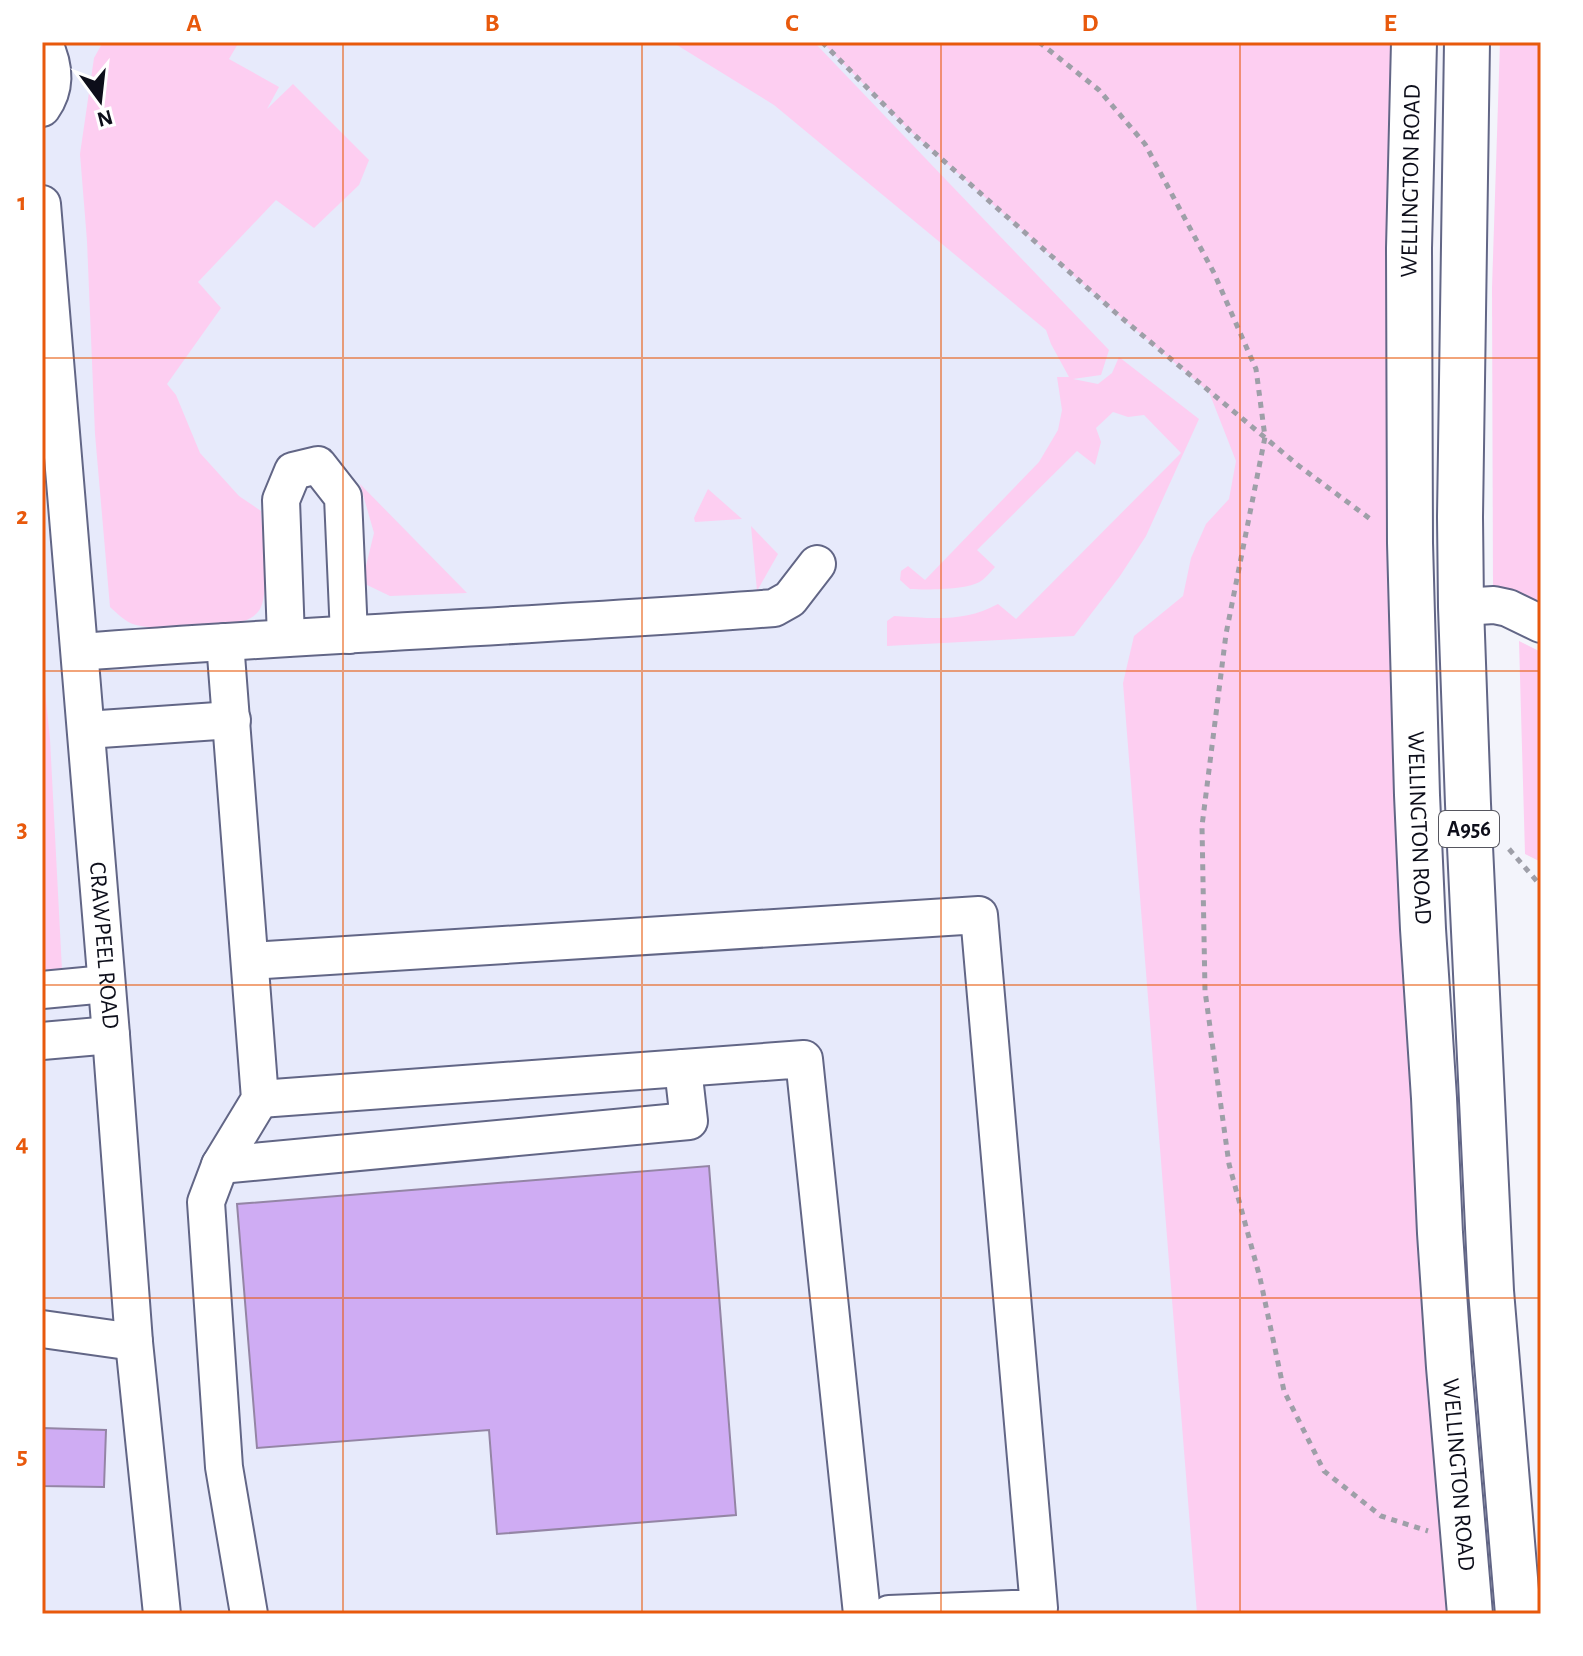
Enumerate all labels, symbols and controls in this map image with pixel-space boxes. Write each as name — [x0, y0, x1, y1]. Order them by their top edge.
text: A — [186, 10, 202, 36]
text: B — [484, 10, 500, 36]
text: C — [785, 10, 799, 36]
text: D — [1081, 10, 1099, 36]
text: E — [1383, 10, 1397, 36]
north arrow — [60, 60, 140, 140]
street label: WELLINGTON ROAD — [1397, 84, 1425, 278]
text: N — [95, 106, 115, 131]
text: 1 — [17, 189, 27, 215]
text: 2 — [16, 503, 28, 529]
street label: WELLINGTON ROAD — [1403, 731, 1435, 925]
road number: A956 — [1439, 811, 1499, 847]
text: 3 — [16, 816, 28, 842]
street label: CRAWPEEL ROAD — [85, 861, 122, 1030]
text: 4 — [15, 1130, 29, 1156]
street label: WELLINGTON ROAD — [1438, 1377, 1478, 1572]
text: 5 — [16, 1443, 28, 1469]

